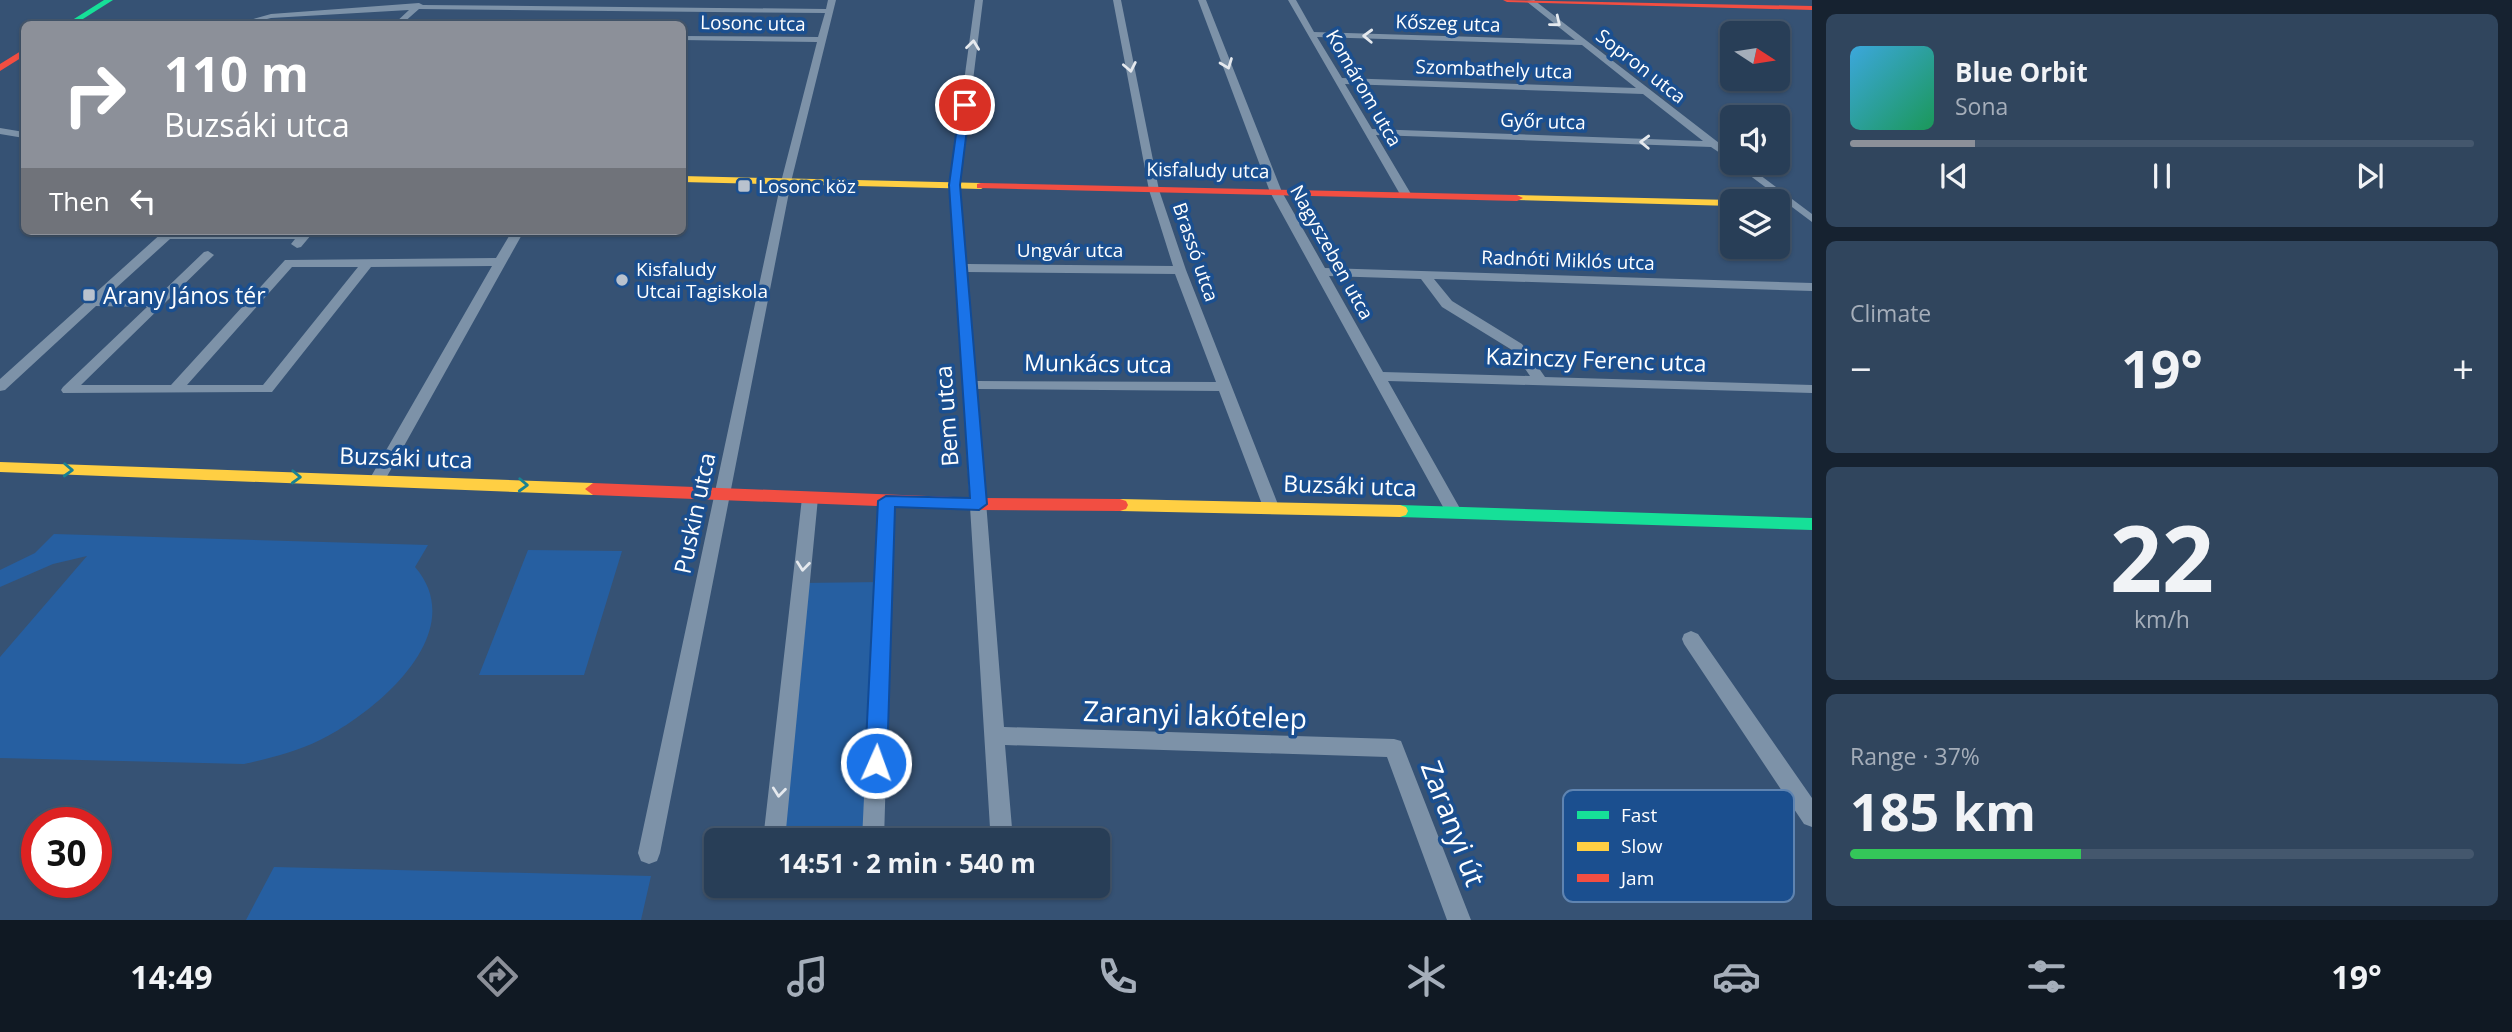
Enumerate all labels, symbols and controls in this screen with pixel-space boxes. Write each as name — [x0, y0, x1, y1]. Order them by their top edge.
street label: Kőszeg utca — [1395, 8, 1501, 38]
street label: Losonc utca — [700, 9, 806, 37]
one-way arrow — [1549, 13, 1561, 26]
north arrow — [1720, 21, 1790, 91]
map controls — [1720, 21, 1790, 259]
street label: Sopron utca — [1591, 23, 1691, 109]
street label: Komárom utca — [1320, 25, 1408, 151]
one-way arrow — [1362, 29, 1373, 44]
one-way arrow — [965, 39, 980, 50]
text: 110 m — [164, 40, 309, 106]
icon: right — [49, 49, 140, 140]
street label: Szombathely utca — [1415, 53, 1573, 85]
text: Blue Orbit — [1955, 54, 2088, 90]
one-way arrow — [1218, 57, 1232, 69]
one-way arrow — [1122, 61, 1137, 73]
pin — [935, 75, 995, 135]
icon: arrive — [946, 86, 984, 124]
text: Sona — [1955, 90, 2008, 122]
text: Buzsáki utca — [164, 103, 350, 146]
button: sound — [1720, 105, 1790, 175]
street label: Győr utca — [1500, 107, 1586, 135]
one-way arrow — [1640, 134, 1651, 149]
street label: Kisfaludy utca — [1146, 156, 1270, 184]
icon: previous — [1935, 157, 1973, 195]
icon: pause — [2143, 157, 2181, 195]
icon: next — [2351, 157, 2389, 195]
place label: Losonc köz — [758, 173, 856, 199]
marker: Losonc köz — [736, 178, 752, 194]
street label: Nagyszeben utca — [1284, 180, 1380, 324]
icon: left — [124, 182, 162, 220]
text: Then — [49, 183, 110, 219]
button: layers — [1720, 189, 1790, 259]
street label: Brassó utca — [1167, 199, 1225, 305]
street label: Ungvár utca — [1017, 237, 1123, 263]
street label: Radnóti Miklós utca — [1481, 244, 1655, 276]
place label: Kisfaludy Utcai Tagiskola — [636, 256, 768, 304]
marker: Kisfaludy Utcai Tagiskola — [614, 272, 630, 288]
place label: Arany János tér — [103, 279, 266, 311]
marker: Arany János tér — [81, 287, 97, 303]
text: Climate — [1850, 297, 1931, 329]
text: 19° — [2121, 332, 2203, 403]
street label: Kazinczy Ferenc utca — [1485, 339, 1707, 379]
text: − — [1850, 342, 1872, 394]
text: + — [2452, 342, 2474, 394]
street label: Munkács utca — [1024, 346, 1172, 380]
street label: Bem utca — [927, 364, 965, 468]
street label: Buzsáki utca — [339, 439, 473, 475]
street label: Puskin utca — [666, 450, 722, 576]
one-way arrow — [63, 462, 74, 477]
street label: Buzsáki utca — [1283, 467, 1417, 503]
one-way arrow — [290, 470, 301, 485]
one-way arrow — [518, 478, 529, 493]
text: 22 — [2110, 495, 2214, 619]
one-way arrow — [795, 560, 810, 572]
text: km/h — [2134, 603, 2190, 635]
street label: Zaranyi lakótelep — [1082, 691, 1308, 737]
position arrow — [839, 726, 913, 800]
text: Range · 37% — [1850, 740, 1980, 772]
street label: Zaranyi út — [1413, 755, 1495, 891]
text: 185 km — [1850, 775, 2036, 846]
one-way arrow — [771, 786, 786, 798]
legend — [1563, 790, 1794, 902]
text: Fast — [1621, 802, 1657, 828]
speed limit sign: 30 — [21, 807, 112, 898]
text: Slow — [1621, 833, 1663, 859]
text: 14:51 · 2 min · 540 m — [778, 845, 1036, 881]
text: Jam — [1619, 865, 1654, 891]
icon: directions — [473, 952, 522, 1001]
icon: music — [783, 952, 832, 1001]
icon: phone — [1093, 952, 1142, 1001]
icon: climate — [1402, 952, 1451, 1001]
icon: car — [1712, 952, 1761, 1001]
icon: filters — [2022, 952, 2071, 1001]
text: 14:49 — [130, 955, 213, 998]
text: 19° — [2331, 955, 2382, 998]

